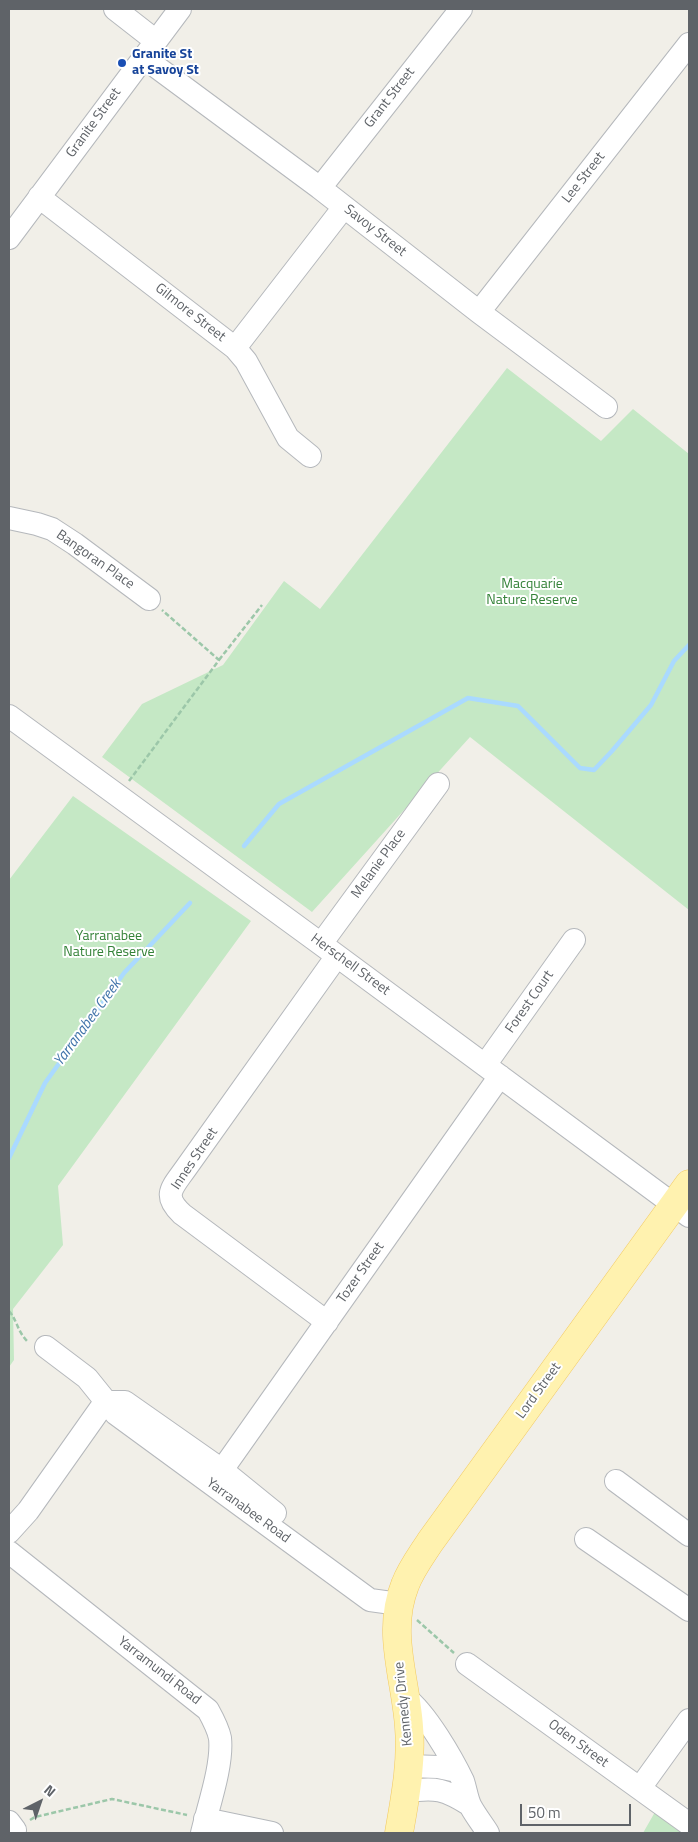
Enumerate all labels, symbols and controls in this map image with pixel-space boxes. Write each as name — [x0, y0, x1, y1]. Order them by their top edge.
place label: Granite St at Savoy St — [132, 47, 199, 80]
marker: Granite St at Savoy St — [116, 57, 128, 69]
street label: Grant Street — [361, 64, 419, 132]
street label: Granite Street — [63, 85, 125, 161]
street label: Lee Street — [559, 149, 609, 207]
street label: Savoy Street — [341, 202, 409, 260]
street label: Gilmore Street — [151, 280, 229, 346]
street label: Bangoran Place — [53, 527, 137, 593]
park label: Macquarie Nature Reserve — [486, 577, 578, 610]
street label: Melanie Place — [348, 826, 410, 902]
park label: Yarranabee Nature Reserve — [63, 929, 155, 962]
street label: Herschell Street — [307, 931, 393, 999]
street label: Forest Court — [502, 967, 558, 1037]
water label: Yarranabee Creek — [50, 976, 126, 1070]
street label: Innes Street — [168, 1125, 222, 1193]
street label: Tozer Street — [334, 1239, 388, 1307]
street label: Lord Street — [513, 1360, 565, 1422]
street label: Yarranabee Road — [203, 1475, 293, 1547]
street label: Yarramundi Road — [114, 1633, 204, 1709]
street label: Kennedy Drive — [391, 1661, 417, 1747]
street label: Oden Street — [545, 1717, 611, 1771]
north arrow — [15, 1777, 65, 1827]
text: N — [40, 1779, 61, 1801]
scale bar — [523, 1794, 634, 1826]
text: 50 m — [528, 1801, 561, 1824]

